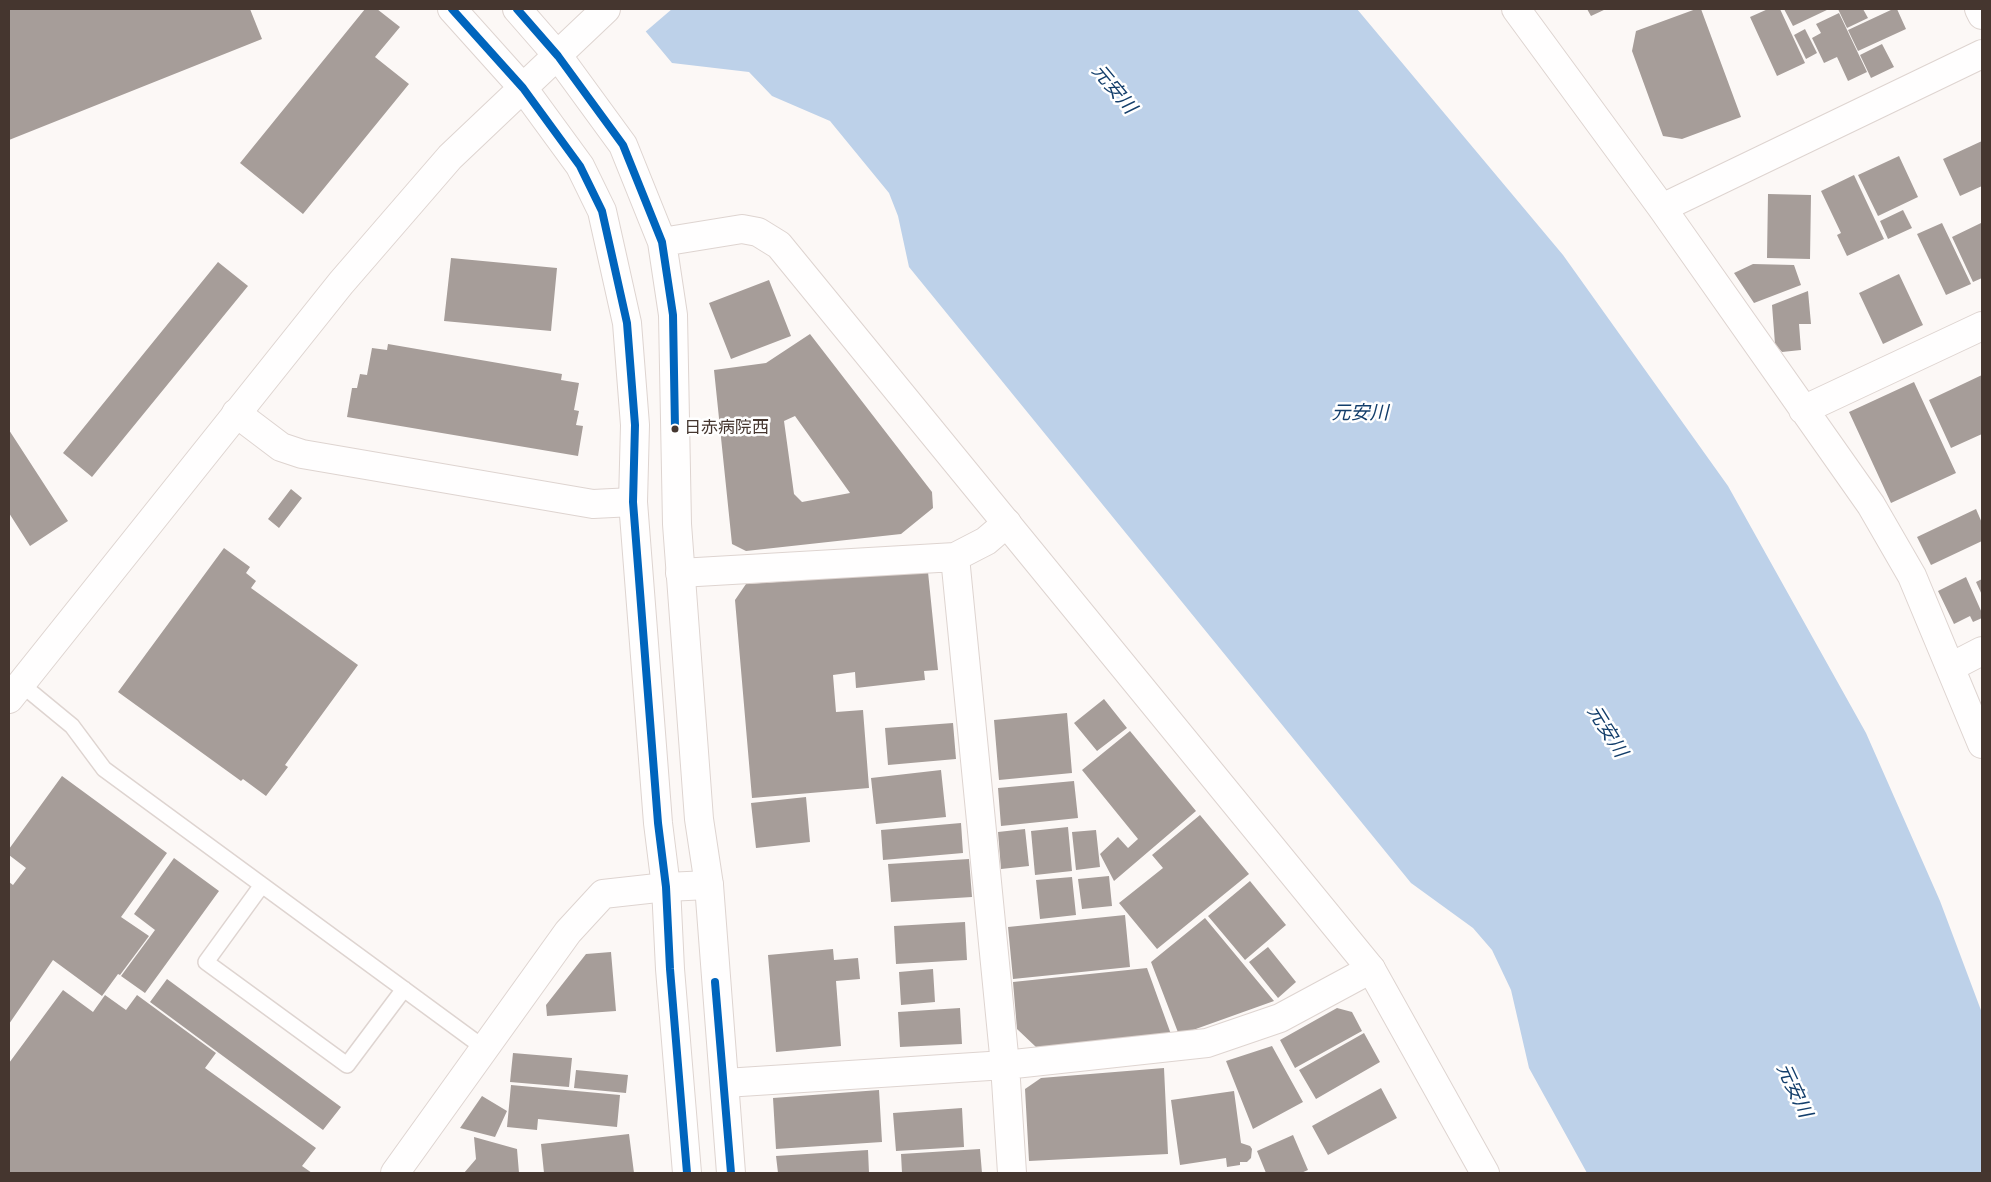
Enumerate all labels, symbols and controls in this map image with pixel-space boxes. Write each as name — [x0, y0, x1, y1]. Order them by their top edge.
water label: 元安川 — [1086, 61, 1140, 119]
water label: 元安川 — [1332, 403, 1388, 425]
place label: 日赤病院西 — [684, 419, 769, 439]
marker: 日赤病院西 — [670, 424, 680, 434]
water label: 元安川 — [1581, 702, 1631, 762]
water label: 元安川 — [1771, 1060, 1815, 1122]

